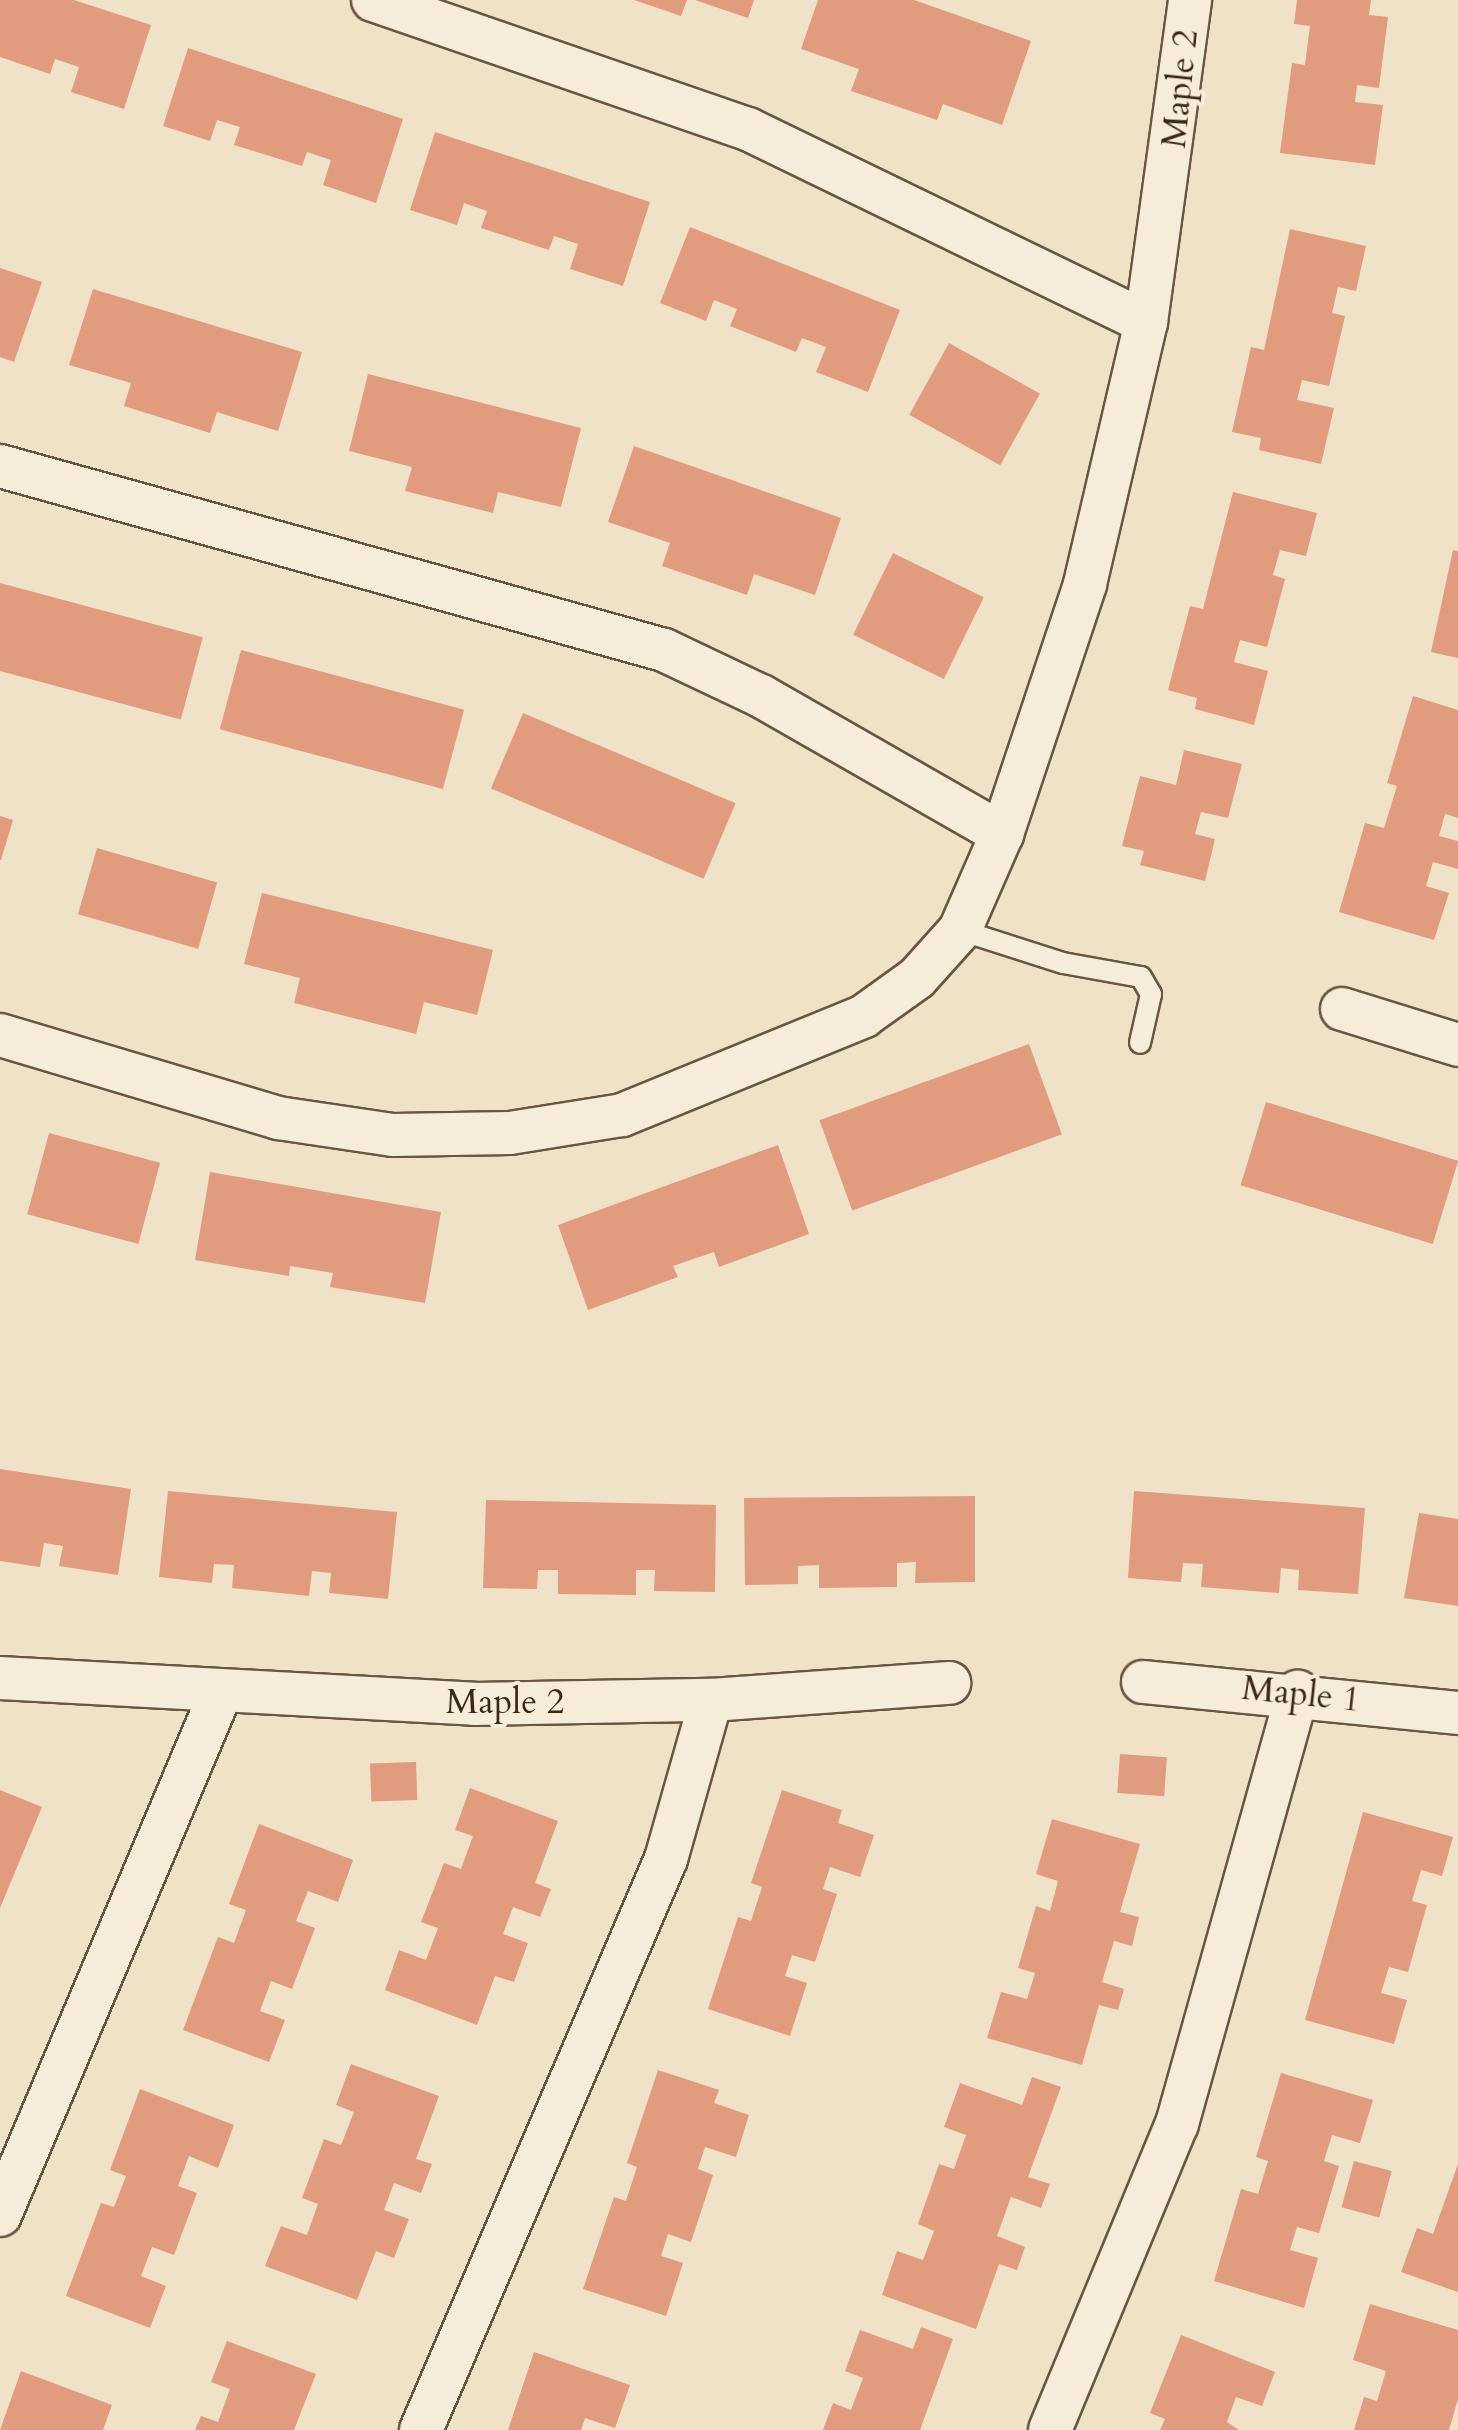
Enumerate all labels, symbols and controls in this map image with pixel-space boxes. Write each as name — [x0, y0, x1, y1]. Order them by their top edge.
street label: Maple 2 — [1153, 28, 1207, 150]
street label: Maple 1 — [1240, 1667, 1362, 1721]
street label: Maple 2 — [446, 1681, 564, 1723]

